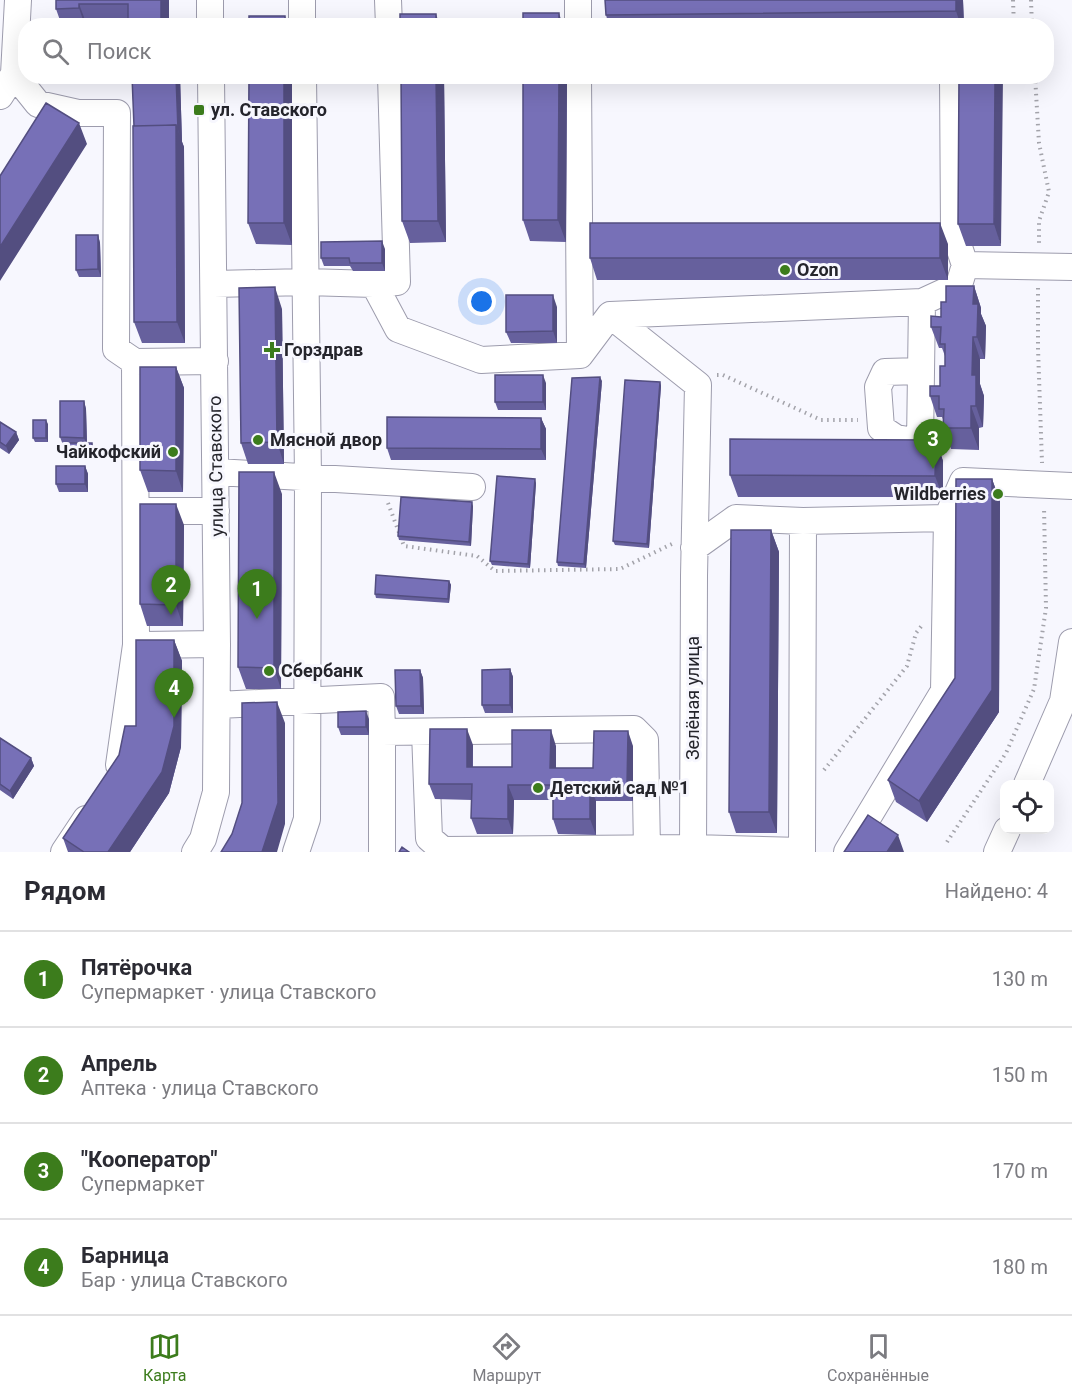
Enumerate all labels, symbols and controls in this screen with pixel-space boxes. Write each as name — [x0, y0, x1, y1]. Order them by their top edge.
search box — [18, 18, 1054, 84]
icon: search — [39, 35, 72, 68]
text: Поиск — [87, 39, 151, 64]
place label: ул. Ставского — [211, 99, 327, 120]
marker: ул. Ставского — [192, 103, 206, 117]
place label: Ozon — [797, 259, 839, 280]
marker: Ozon — [778, 263, 792, 277]
your location — [467, 287, 496, 316]
place label: Горздрав — [284, 339, 363, 360]
marker: Горздрав — [265, 343, 279, 357]
street label: улица Ставского — [204, 395, 227, 537]
pin: 3 — [914, 420, 952, 469]
place label: Мясной двор — [270, 429, 382, 450]
marker: Мясной двор — [251, 433, 265, 447]
place label: Чайкофский — [56, 441, 161, 462]
marker: Чайкофский — [166, 445, 180, 459]
place label: Wildberries — [894, 483, 986, 504]
marker: Wildberries — [991, 487, 1005, 501]
pin: 2 — [152, 566, 190, 615]
pin: 1 — [238, 570, 276, 619]
street label: Зелёная улица — [682, 636, 703, 760]
place label: Сбербанк — [281, 660, 364, 681]
marker: Сбербанк — [262, 664, 276, 678]
pin: 4 — [154, 668, 194, 718]
place label: Детский сад №1 — [550, 777, 689, 798]
map controls — [1000, 780, 1054, 834]
button: locate — [1000, 780, 1054, 834]
marker: Детский сад №1 — [531, 781, 545, 795]
text: Рядом — [24, 876, 106, 906]
text: Найдено: 4 — [945, 879, 1048, 903]
text: Пятёрочка — [81, 955, 192, 980]
text: 1 — [38, 967, 49, 991]
text: 130 m — [992, 967, 1048, 991]
text: Супермаркет · улица Ставского — [81, 980, 376, 1004]
text: Апрель — [81, 1051, 157, 1076]
text: 2 — [38, 1063, 49, 1087]
text: 150 m — [992, 1063, 1048, 1087]
text: Аптека · улица Ставского — [81, 1076, 319, 1100]
text: "Кооператор" — [81, 1147, 217, 1172]
text: 3 — [38, 1159, 49, 1183]
text: 170 m — [992, 1159, 1048, 1183]
text: Супермаркет — [81, 1172, 205, 1196]
text: Барница — [81, 1243, 169, 1268]
text: 4 — [38, 1255, 49, 1279]
text: 180 m — [992, 1255, 1048, 1279]
text: Бар · улица Ставского — [81, 1268, 288, 1292]
tab: Карта — [143, 1330, 187, 1385]
tab: Маршрут — [472, 1330, 541, 1385]
tab: Сохранённые — [827, 1330, 929, 1385]

